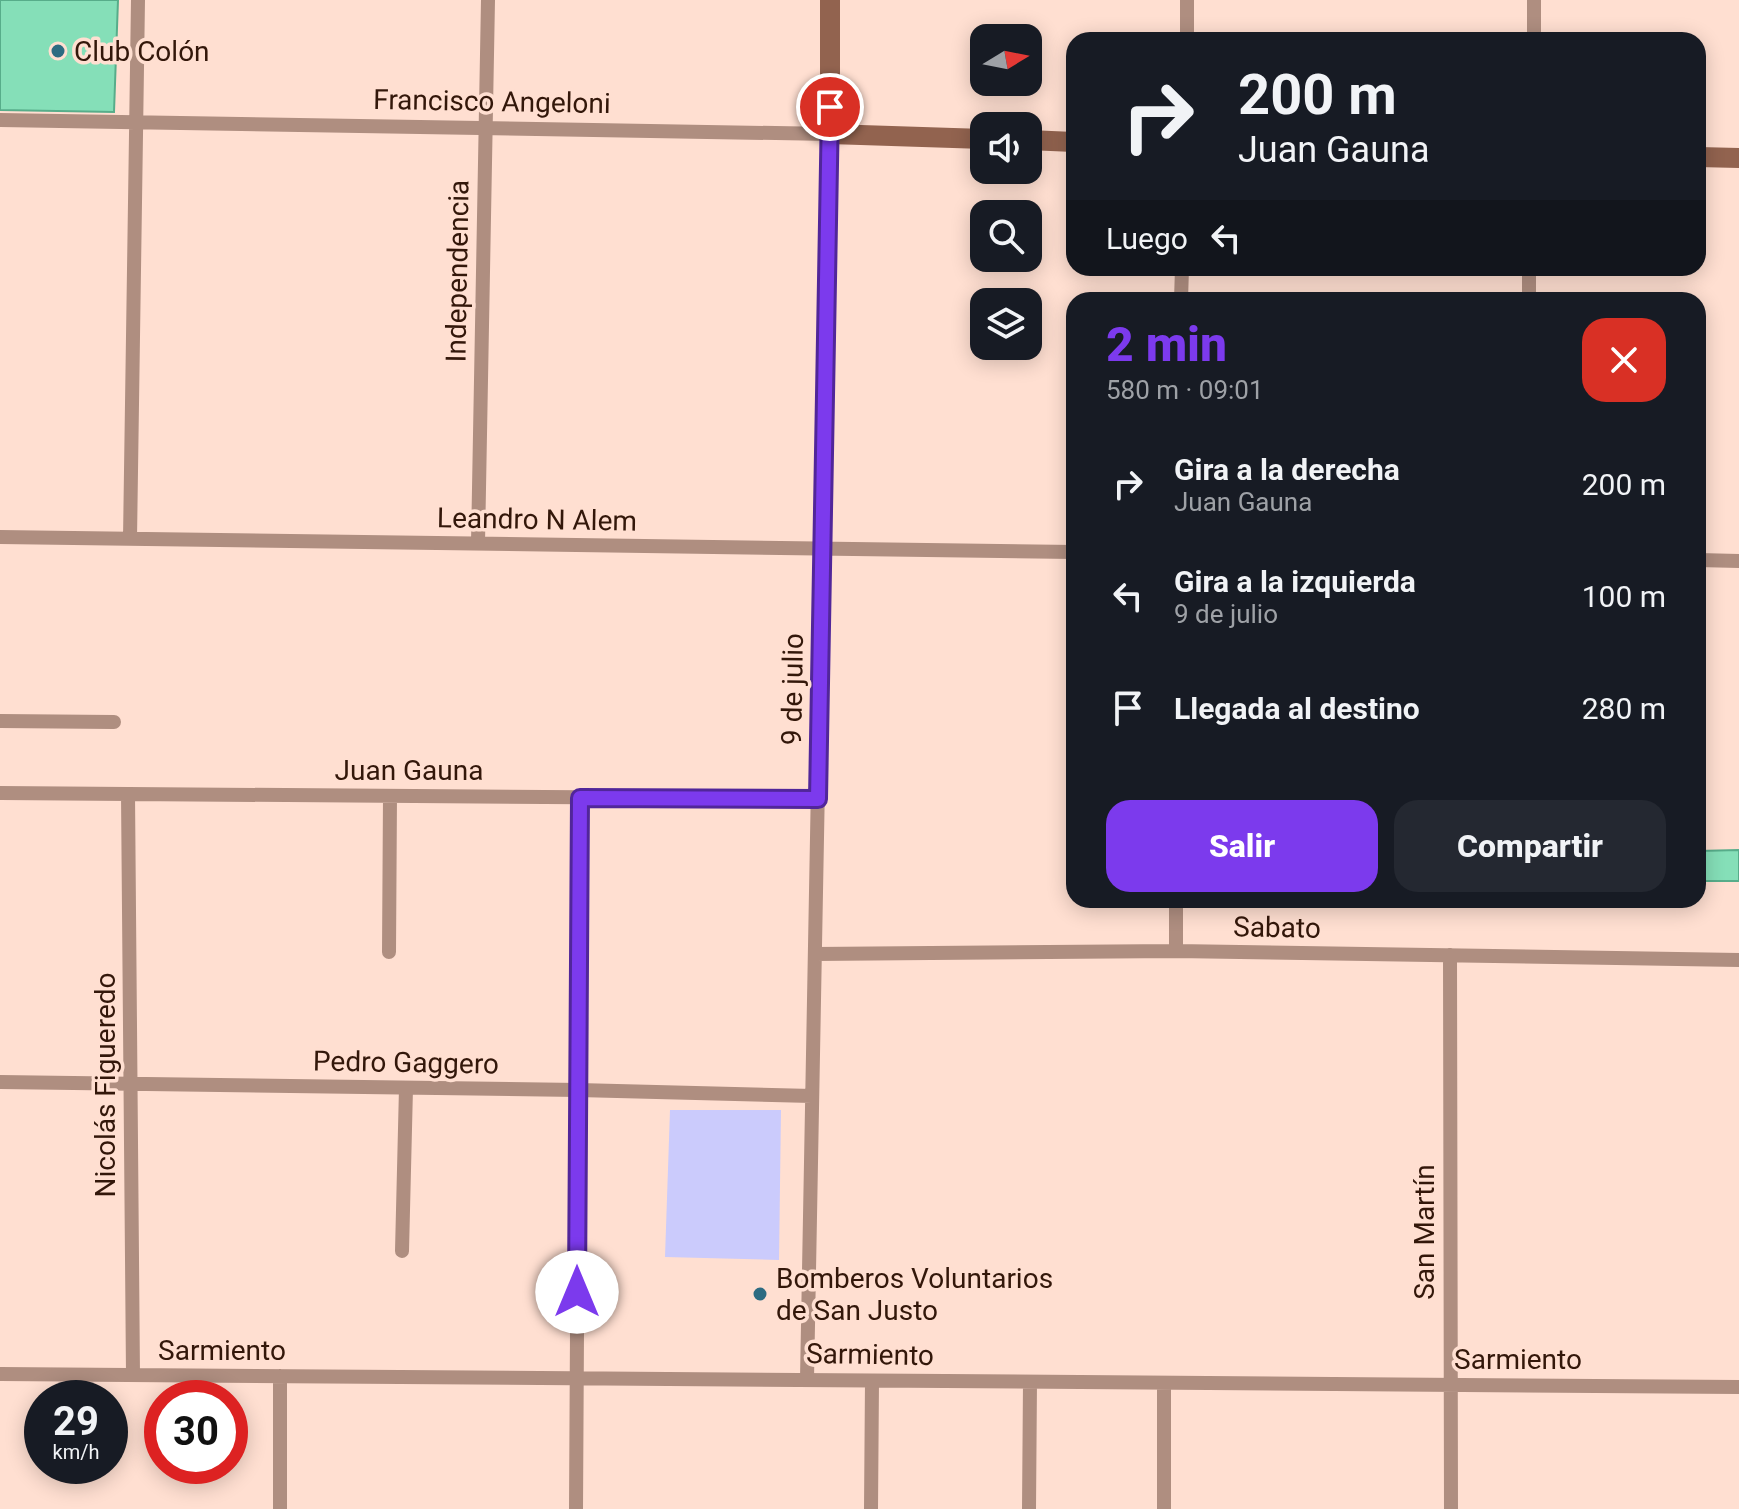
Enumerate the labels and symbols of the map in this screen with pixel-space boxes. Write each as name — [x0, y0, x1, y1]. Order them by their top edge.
north arrow — [970, 24, 1042, 96]
place label: Club Colón — [74, 35, 210, 68]
marker: Club Colón — [49, 42, 67, 60]
pin — [796, 73, 864, 141]
street label: Francisco Angeloni — [373, 83, 611, 120]
street label: Independencia — [439, 179, 476, 363]
street label: Leandro N Alem — [437, 501, 637, 538]
street label: 9 de julio — [775, 633, 810, 745]
street label: Juan Gauna — [335, 754, 483, 787]
street label: Sabato — [1233, 910, 1321, 945]
street label: Nicolás Figueredo — [89, 973, 122, 1197]
street label: Pedro Gaggero — [313, 1044, 499, 1081]
street label: San Martín — [1408, 1164, 1441, 1300]
position arrow — [535, 1250, 619, 1334]
place label: Bomberos Voluntarios de San Justo — [776, 1262, 1053, 1327]
marker: Bomberos Voluntarios de San Justo — [751, 1285, 769, 1303]
street label: Sarmiento — [158, 1334, 286, 1367]
street label: Sarmiento — [806, 1337, 934, 1372]
street label: Sarmiento — [1454, 1343, 1582, 1376]
speed limit sign: 30 — [144, 1380, 248, 1484]

